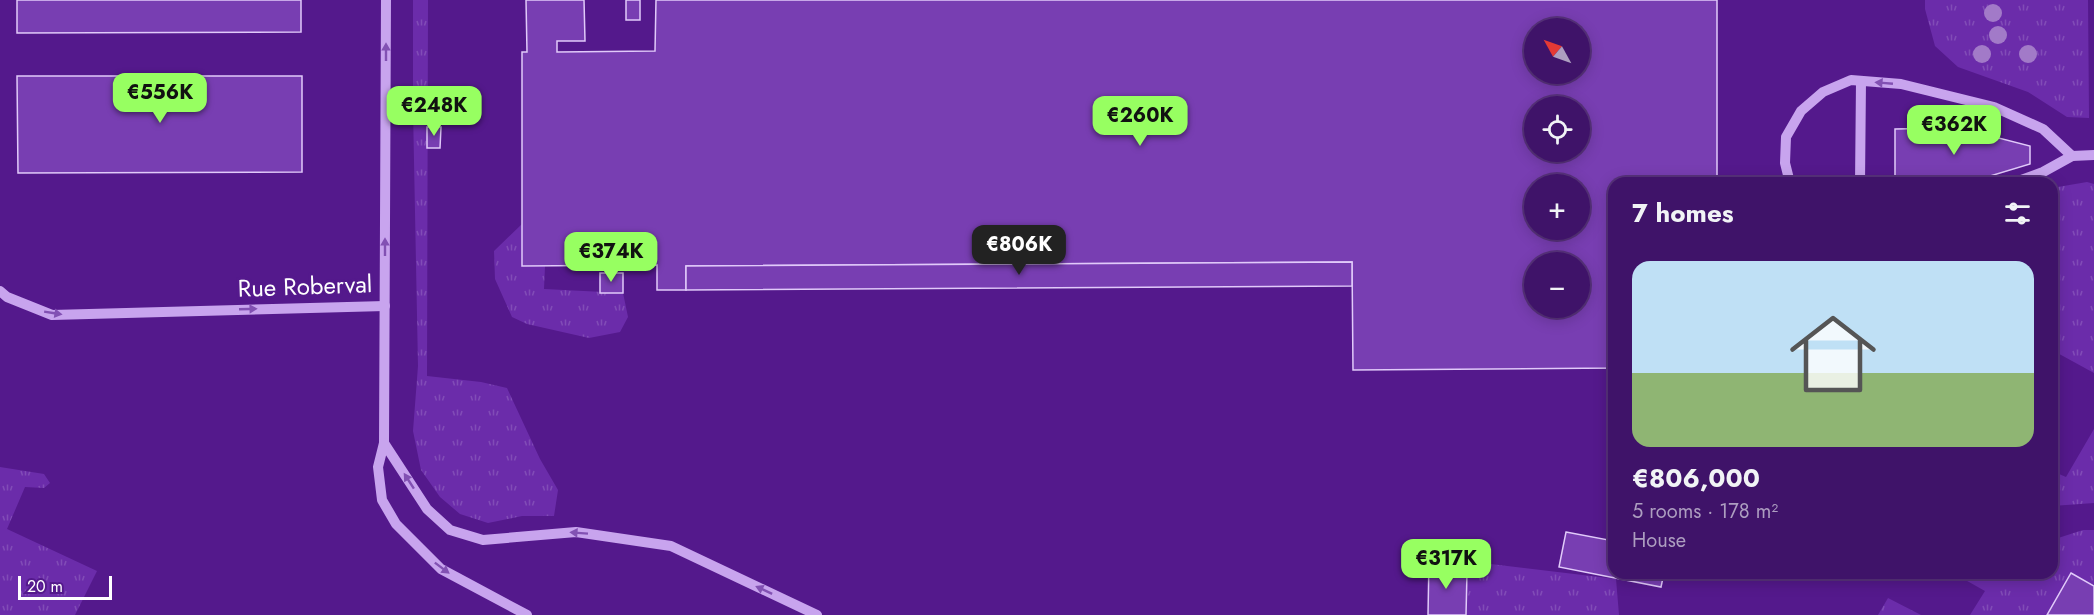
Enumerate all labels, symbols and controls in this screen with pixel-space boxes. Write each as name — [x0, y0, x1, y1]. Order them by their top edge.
north arrow — [1524, 18, 1590, 84]
map controls — [1524, 18, 1590, 318]
one-way arrow — [381, 43, 391, 62]
pin: €556K — [118, 73, 202, 124]
text: €556K — [127, 78, 193, 107]
one-way arrow — [1875, 78, 1894, 87]
pin: €248K — [392, 86, 476, 137]
text: €248K — [401, 91, 467, 120]
pin: €260K — [1098, 96, 1182, 147]
button: locate — [1524, 96, 1590, 162]
text: €260K — [1107, 101, 1173, 130]
pin: €362K — [1912, 105, 1996, 156]
text: €362K — [1921, 110, 1987, 139]
button: + — [1524, 174, 1590, 240]
text: 7 homes — [1632, 194, 1734, 232]
icon: filters — [2001, 197, 2034, 230]
pin: €806K — [977, 225, 1061, 276]
text: €806K — [986, 230, 1052, 259]
pin: €374K — [569, 232, 653, 283]
text: €374K — [578, 237, 644, 266]
one-way arrow — [380, 238, 390, 257]
button: − — [1524, 252, 1590, 318]
street label: Rue Roberval — [237, 266, 373, 306]
icon: home — [1779, 300, 1887, 408]
one-way arrow — [238, 305, 257, 314]
one-way arrow — [44, 309, 63, 318]
text: €806,000 — [1632, 459, 1760, 497]
one-way arrow — [404, 473, 415, 490]
text: 5 rooms · 178 m² — [1632, 497, 1778, 526]
text: House — [1632, 526, 1686, 555]
one-way arrow — [570, 529, 589, 538]
pin: €317K — [1404, 539, 1488, 590]
text: €317K — [1415, 544, 1477, 573]
one-way arrow — [434, 561, 449, 573]
scale bar — [18, 573, 112, 600]
text: 20 m — [27, 575, 63, 598]
one-way arrow — [755, 586, 772, 595]

